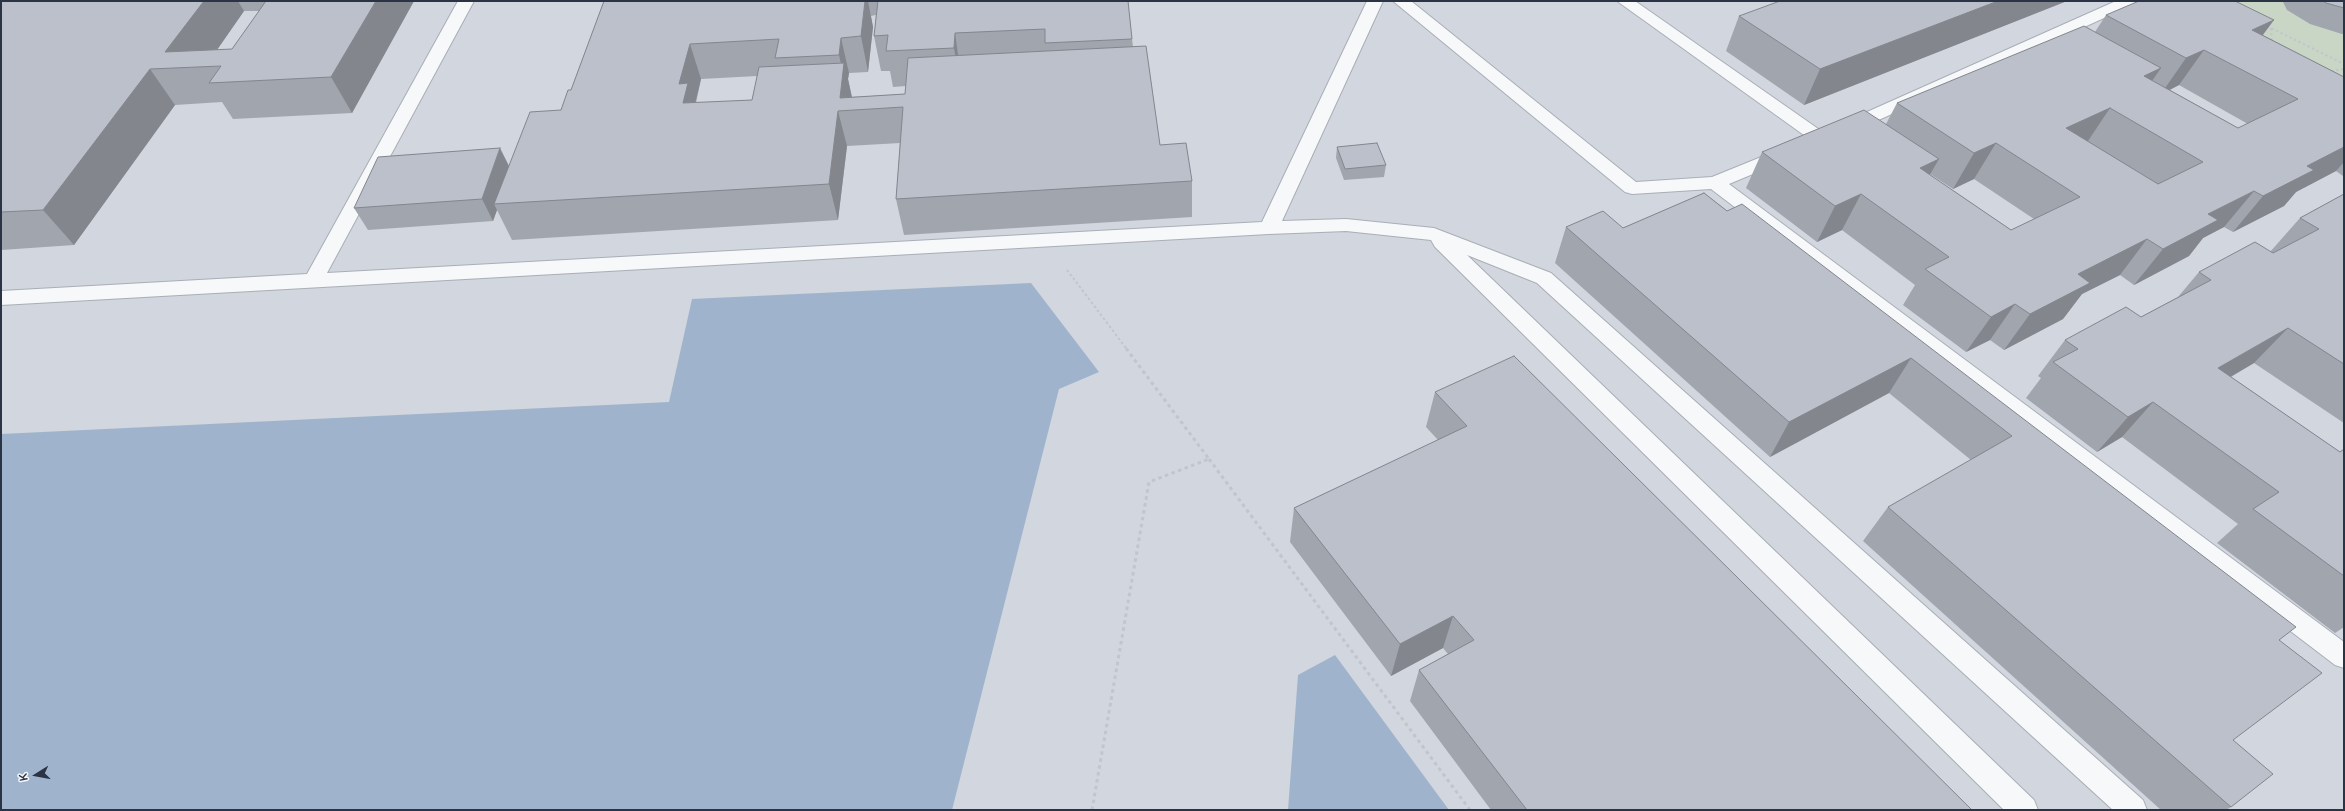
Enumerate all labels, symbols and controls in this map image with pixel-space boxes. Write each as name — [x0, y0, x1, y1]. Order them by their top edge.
north arrow — [16, 755, 56, 795]
text: K — [17, 773, 31, 782]

